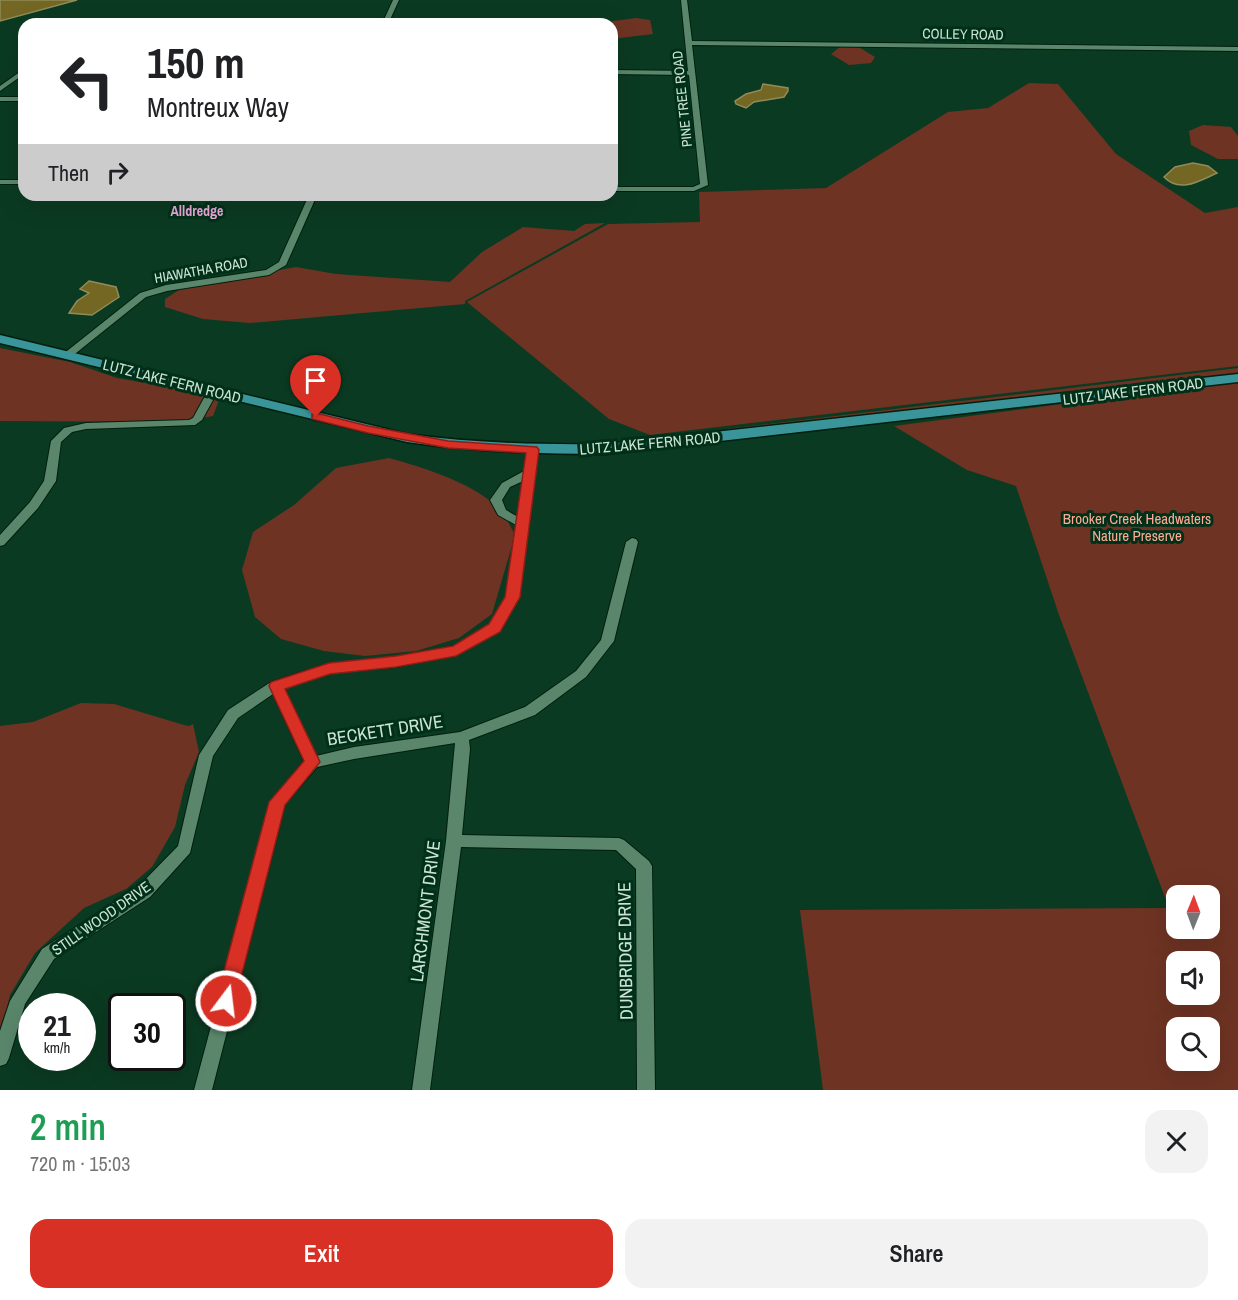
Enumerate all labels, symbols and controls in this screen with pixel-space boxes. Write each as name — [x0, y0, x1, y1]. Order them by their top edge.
street label: COLLEY ROAD — [922, 24, 1004, 44]
text: 150 m — [147, 35, 245, 91]
icon: left — [48, 42, 126, 120]
street label: PINE TREE ROAD — [668, 50, 696, 148]
text: Montreux Way — [147, 89, 289, 125]
icon: right — [101, 156, 134, 189]
text: Then — [48, 158, 89, 188]
district label: Alldredge — [171, 202, 223, 220]
street label: HIAWATHA ROAD — [153, 253, 249, 287]
street label: LUTZ LAKE FERN ROAD — [101, 354, 243, 408]
pin — [290, 355, 341, 417]
icon: arrive — [299, 364, 332, 397]
street label: LUTZ LAKE FERN ROAD — [1062, 372, 1205, 410]
street label: LUTZ LAKE FERN ROAD — [579, 426, 722, 460]
park label: Brooker Creek Headwaters Nature Preserve — [1063, 508, 1211, 546]
street label: BECKETT DRIVE — [325, 708, 445, 752]
street label: LARCHMONT DRIVE — [404, 839, 446, 983]
street label: STILL WOOD DRIVE — [47, 876, 155, 960]
street label: DUNBRIDGE DRIVE — [611, 882, 639, 1020]
north arrow — [1166, 885, 1220, 939]
map controls — [1166, 885, 1220, 1071]
button: sound — [1166, 951, 1220, 1005]
position arrow — [194, 969, 258, 1033]
speed limit sign: 30 — [108, 993, 186, 1071]
text: 21 — [43, 1005, 71, 1045]
button: search — [1166, 1017, 1220, 1071]
text: km/h — [44, 1037, 70, 1058]
text: 2 min — [30, 1103, 106, 1151]
button: close — [1145, 1110, 1208, 1173]
text: 720 m · 15:03 — [30, 1150, 130, 1177]
button: Exit — [30, 1219, 613, 1288]
button: Share — [625, 1219, 1208, 1288]

